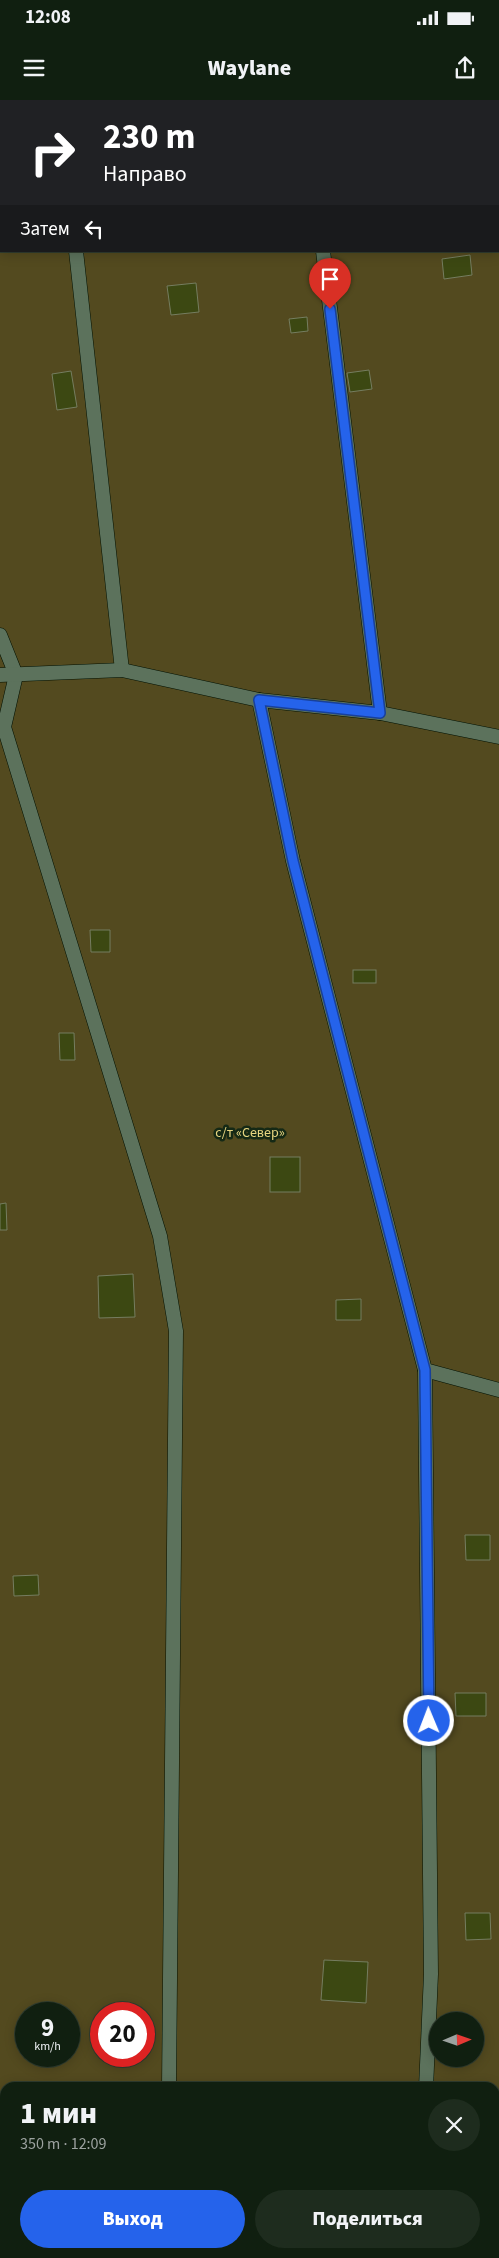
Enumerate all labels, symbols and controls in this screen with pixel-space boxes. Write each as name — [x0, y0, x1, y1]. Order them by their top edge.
text: 12:08 — [25, 4, 71, 31]
text: Waylane — [208, 52, 291, 84]
icon: menu — [20, 54, 48, 82]
icon: share — [451, 54, 479, 82]
text: 230 m — [103, 112, 195, 162]
icon: right — [20, 120, 85, 185]
text: Направо — [103, 158, 187, 190]
icon: left — [80, 215, 108, 243]
text: Затем — [20, 216, 70, 243]
pin — [309, 258, 351, 309]
icon: arrive — [316, 265, 344, 293]
park label: с/т «Север» — [215, 1123, 285, 1143]
position arrow — [402, 1694, 454, 1746]
speed limit sign: 20 — [90, 2002, 155, 2067]
text: 9 — [41, 2010, 54, 2046]
north arrow — [429, 2012, 484, 2068]
map controls — [429, 2012, 484, 2067]
text: km/h — [34, 2038, 61, 2055]
text: 1 мин — [20, 2092, 97, 2135]
button: close — [428, 2099, 480, 2151]
text: 350 m · 12:09 — [20, 2133, 107, 2155]
button: Выход — [20, 2190, 245, 2248]
button: Поделиться — [255, 2190, 480, 2248]

